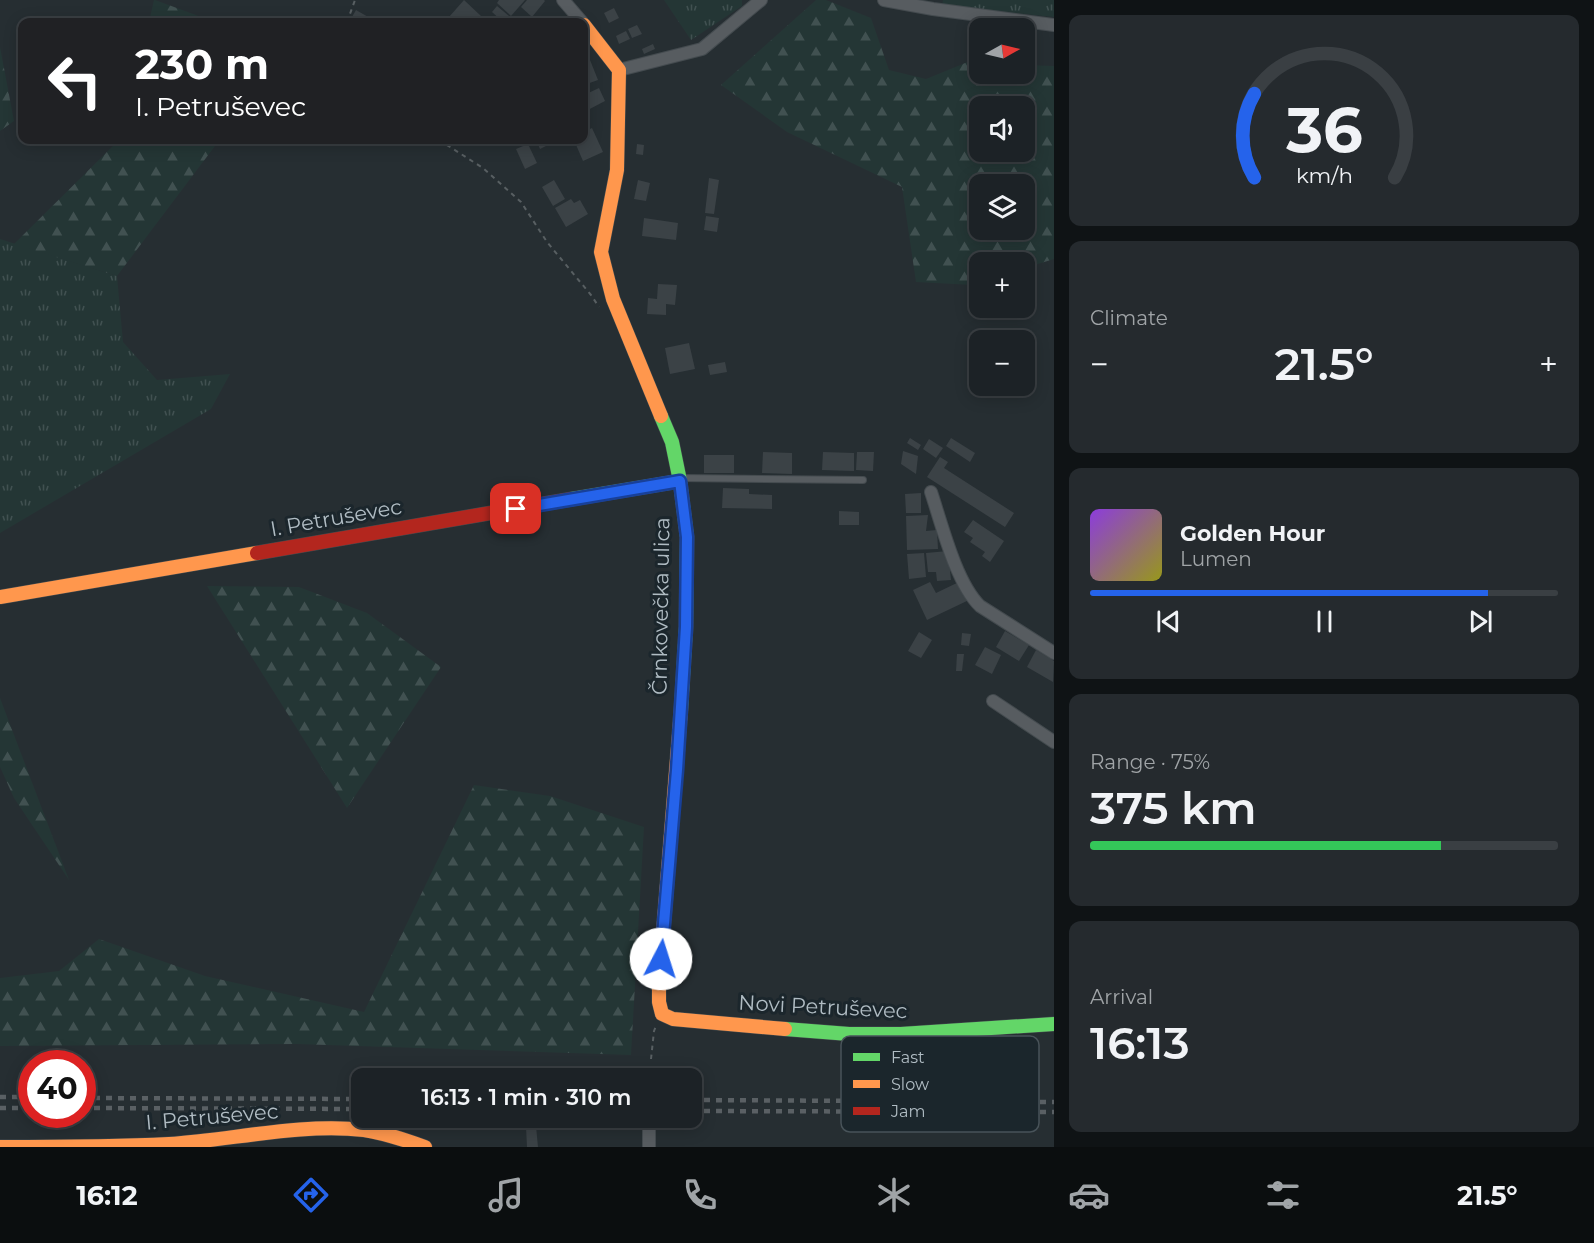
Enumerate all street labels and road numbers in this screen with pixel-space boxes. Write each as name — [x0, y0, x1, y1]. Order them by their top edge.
street label: I. Petruševec — [268, 494, 404, 541]
street label: Črnkovečka ulica — [646, 517, 675, 695]
street label: Novi Petruševec — [738, 990, 908, 1023]
street label: I. Petruševec — [145, 1098, 279, 1135]

